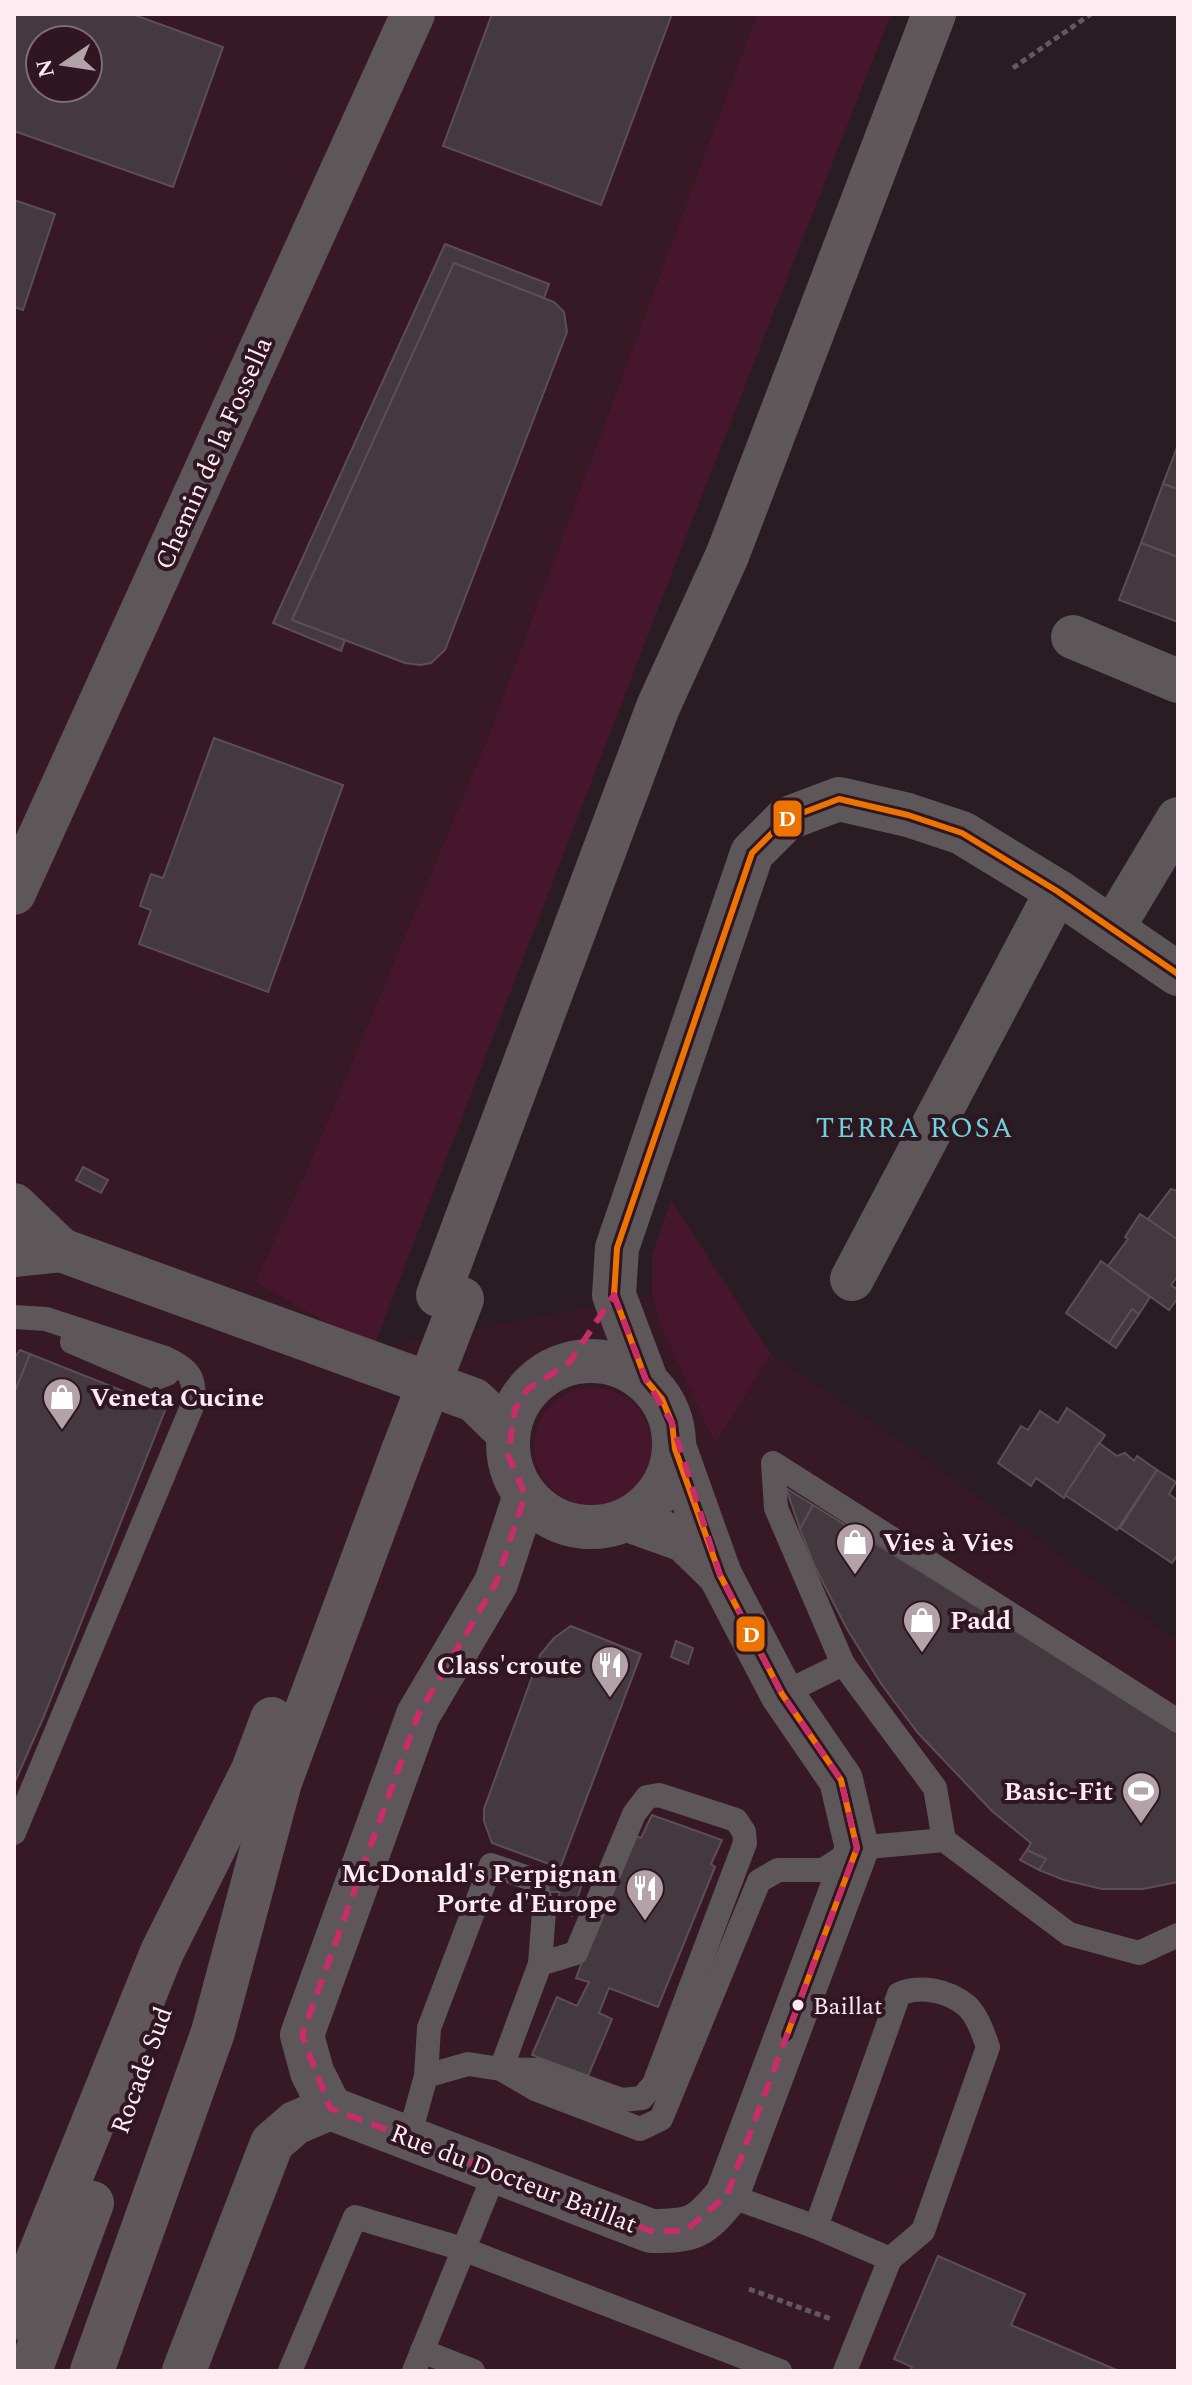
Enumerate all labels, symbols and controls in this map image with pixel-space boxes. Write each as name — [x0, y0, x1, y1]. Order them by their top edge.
north arrow — [24, 24, 104, 104]
text: N — [28, 56, 64, 81]
street label: Chemin de la Fossella — [145, 330, 283, 576]
line badge: D — [772, 799, 803, 838]
text: D — [778, 803, 796, 836]
district label: TERRA ROSA — [816, 1107, 1014, 1150]
shop icon: Veneta Cucine — [41, 1376, 83, 1431]
place label: Veneta Cucine — [90, 1378, 264, 1418]
shop icon: Vies à Vies — [834, 1521, 876, 1576]
place label: Vies à Vies — [883, 1523, 1014, 1563]
shop icon: Padd — [901, 1599, 943, 1654]
place label: Padd — [950, 1601, 1011, 1641]
line badge: D — [735, 1615, 766, 1653]
text: D — [742, 1619, 760, 1652]
restaurant icon: Class'croute — [589, 1644, 631, 1699]
place label: Class'croute — [437, 1646, 582, 1686]
sports icon: Basic-Fit — [1120, 1770, 1162, 1825]
place label: Basic-Fit — [1004, 1772, 1113, 1812]
place label: McDonald's Perpignan Porte d'Europe — [341, 1854, 617, 1924]
restaurant icon: McDonald's Perpignan Porte d'Europe — [624, 1867, 666, 1922]
place label: Baillat — [813, 1989, 882, 2025]
marker: Baillat — [790, 1997, 806, 2013]
street label: Rocade Sud — [100, 2001, 183, 2140]
street label: Rue du Docteur Baillat — [384, 2113, 643, 2244]

